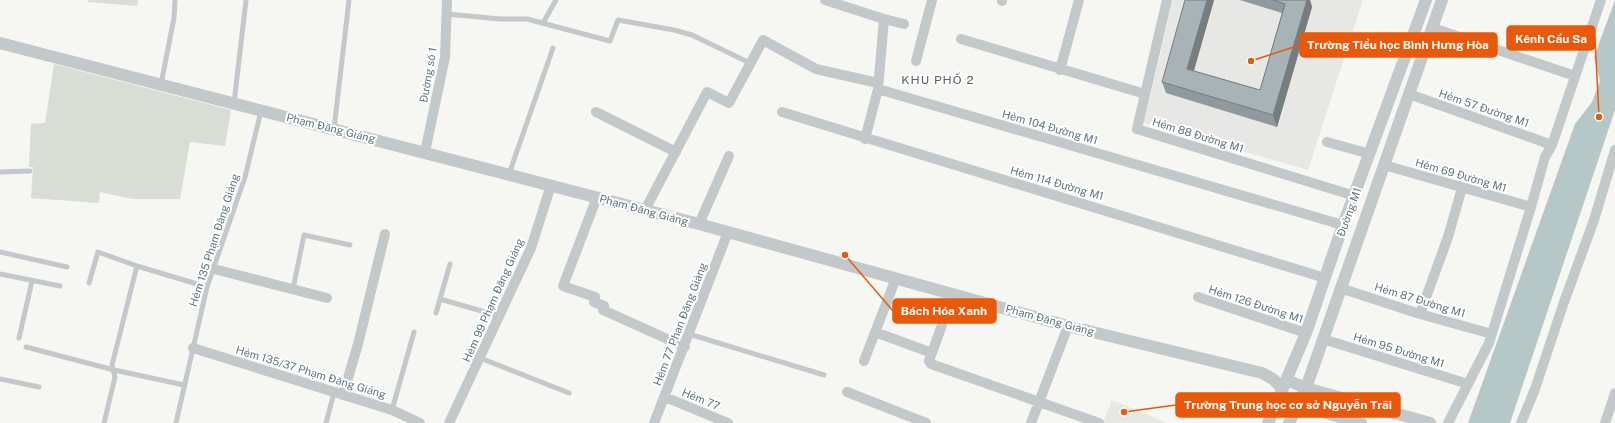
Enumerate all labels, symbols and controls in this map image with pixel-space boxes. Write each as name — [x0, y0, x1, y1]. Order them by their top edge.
callout: Kênh Cầu Sa — [1507, 26, 1595, 50]
text: Kênh Cầu Sa — [1515, 32, 1587, 46]
callout: Trường Tiểu học Bình Hưng Hòa — [1300, 33, 1497, 57]
text: Trường Tiểu học Bình Hưng Hòa — [1307, 38, 1489, 52]
street label: Đường số 1 — [417, 46, 439, 104]
district label: KHU PHỐ 2 — [901, 72, 975, 87]
street label: Hẻm 57 Đường M1 — [1437, 87, 1531, 129]
street label: Hẻm 104 Đường M1 — [1001, 108, 1099, 146]
street label: Phạm Đăng Giảng — [285, 111, 377, 145]
street label: Hẻm 88 Đường M1 — [1151, 115, 1245, 155]
street label: Hẻm 69 Đường M1 — [1414, 156, 1508, 194]
street label: Hẻm 114 Đường M1 — [1009, 164, 1105, 202]
street label: Hẻm 135 Phạm Đăng Giảng — [187, 172, 241, 308]
street label: Đường M1 — [1335, 186, 1363, 238]
street label: Phạm Đăng Giảng — [598, 192, 690, 228]
street label: Hẻm 99 Phạm Đăng Giảng — [460, 236, 526, 364]
street label: Hẻm 77 Phan Đăng Giảng — [651, 261, 709, 387]
street label: Hẻm 87 Đường M1 — [1373, 280, 1467, 320]
street label: Hẻm 126 Đường M1 — [1207, 283, 1305, 325]
callout: Bách Hóa Xanh — [893, 299, 996, 323]
street label: Phạm Đăng Giảng — [1004, 302, 1096, 338]
text: Bách Hóa Xanh — [901, 304, 987, 318]
street label: Hẻm 95 Đường M1 — [1352, 330, 1446, 370]
street label: Hẻm 135/37 Phạm Đăng Giảng — [234, 343, 388, 401]
street label: Hẻm 77 — [680, 386, 722, 412]
callout: Trường Trung học cơ sở Nguyễn Trãi — [1176, 393, 1400, 417]
text: Trường Trung học cơ sở Nguyễn Trãi — [1184, 398, 1392, 412]

